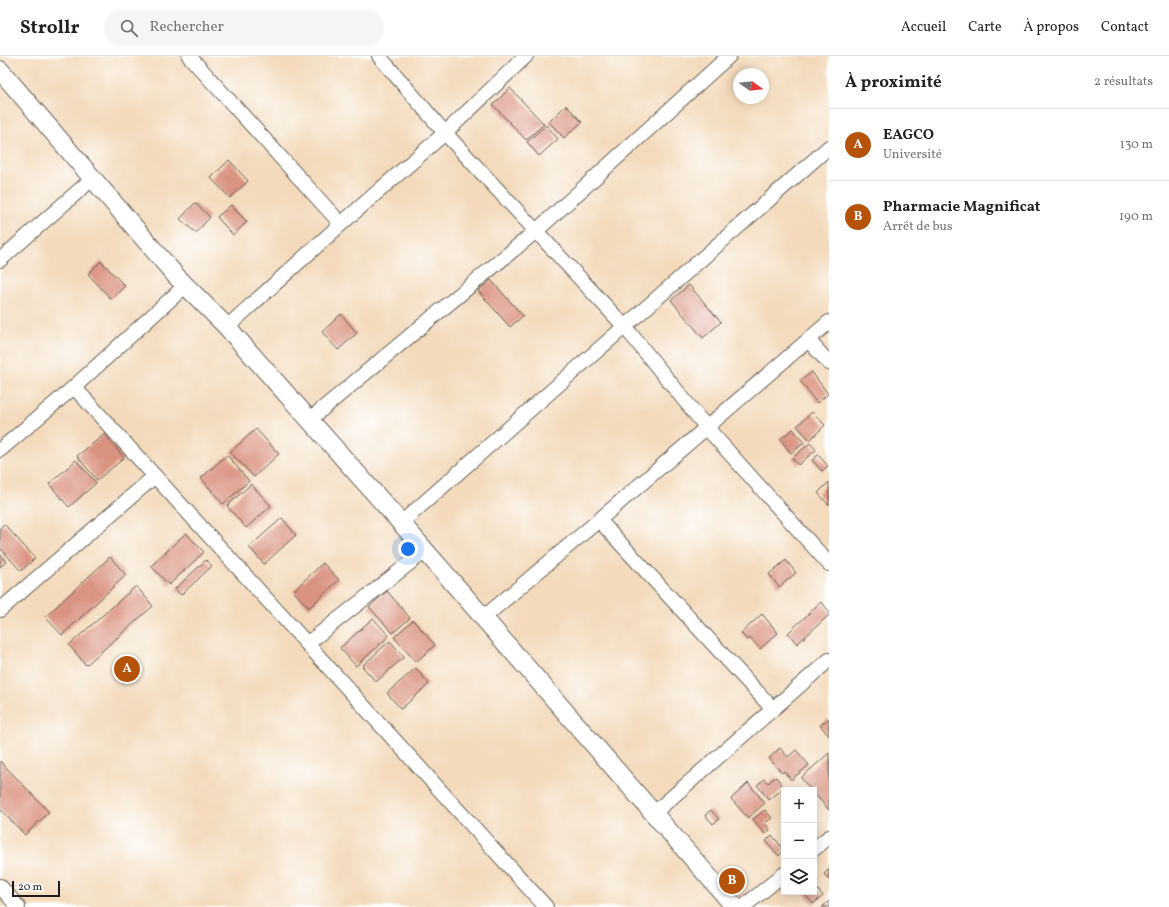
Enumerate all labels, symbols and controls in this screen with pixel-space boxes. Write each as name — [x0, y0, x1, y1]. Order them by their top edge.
search box — [104, 10, 384, 46]
text: Strollr — [20, 15, 80, 41]
icon: search — [118, 17, 140, 39]
text: Rechercher — [150, 17, 224, 38]
text: Accueil — [901, 18, 946, 37]
text: Carte — [968, 18, 1002, 37]
text: À propos — [1024, 18, 1079, 37]
text: Contact — [1101, 18, 1149, 37]
north arrow — [733, 68, 769, 104]
text: À proximité — [845, 71, 942, 94]
text: 2 résultats — [1094, 73, 1153, 91]
text: EAGCO — [883, 125, 934, 146]
text: A — [853, 136, 863, 154]
text: 130 m — [1120, 136, 1153, 154]
text: Université — [883, 146, 942, 164]
text: Pharmacie Magnificat — [883, 197, 1040, 218]
text: B — [854, 208, 862, 226]
text: 190 m — [1119, 208, 1153, 226]
text: Arrêt de bus — [883, 218, 952, 236]
your location — [398, 539, 418, 559]
pin: A — [114, 654, 140, 684]
map controls — [781, 787, 817, 895]
button: + — [781, 787, 817, 823]
button: − — [781, 823, 817, 859]
button: layers — [781, 859, 817, 895]
pin: B — [719, 866, 745, 896]
scale bar — [12, 879, 60, 898]
text: 20 m — [18, 880, 42, 895]

